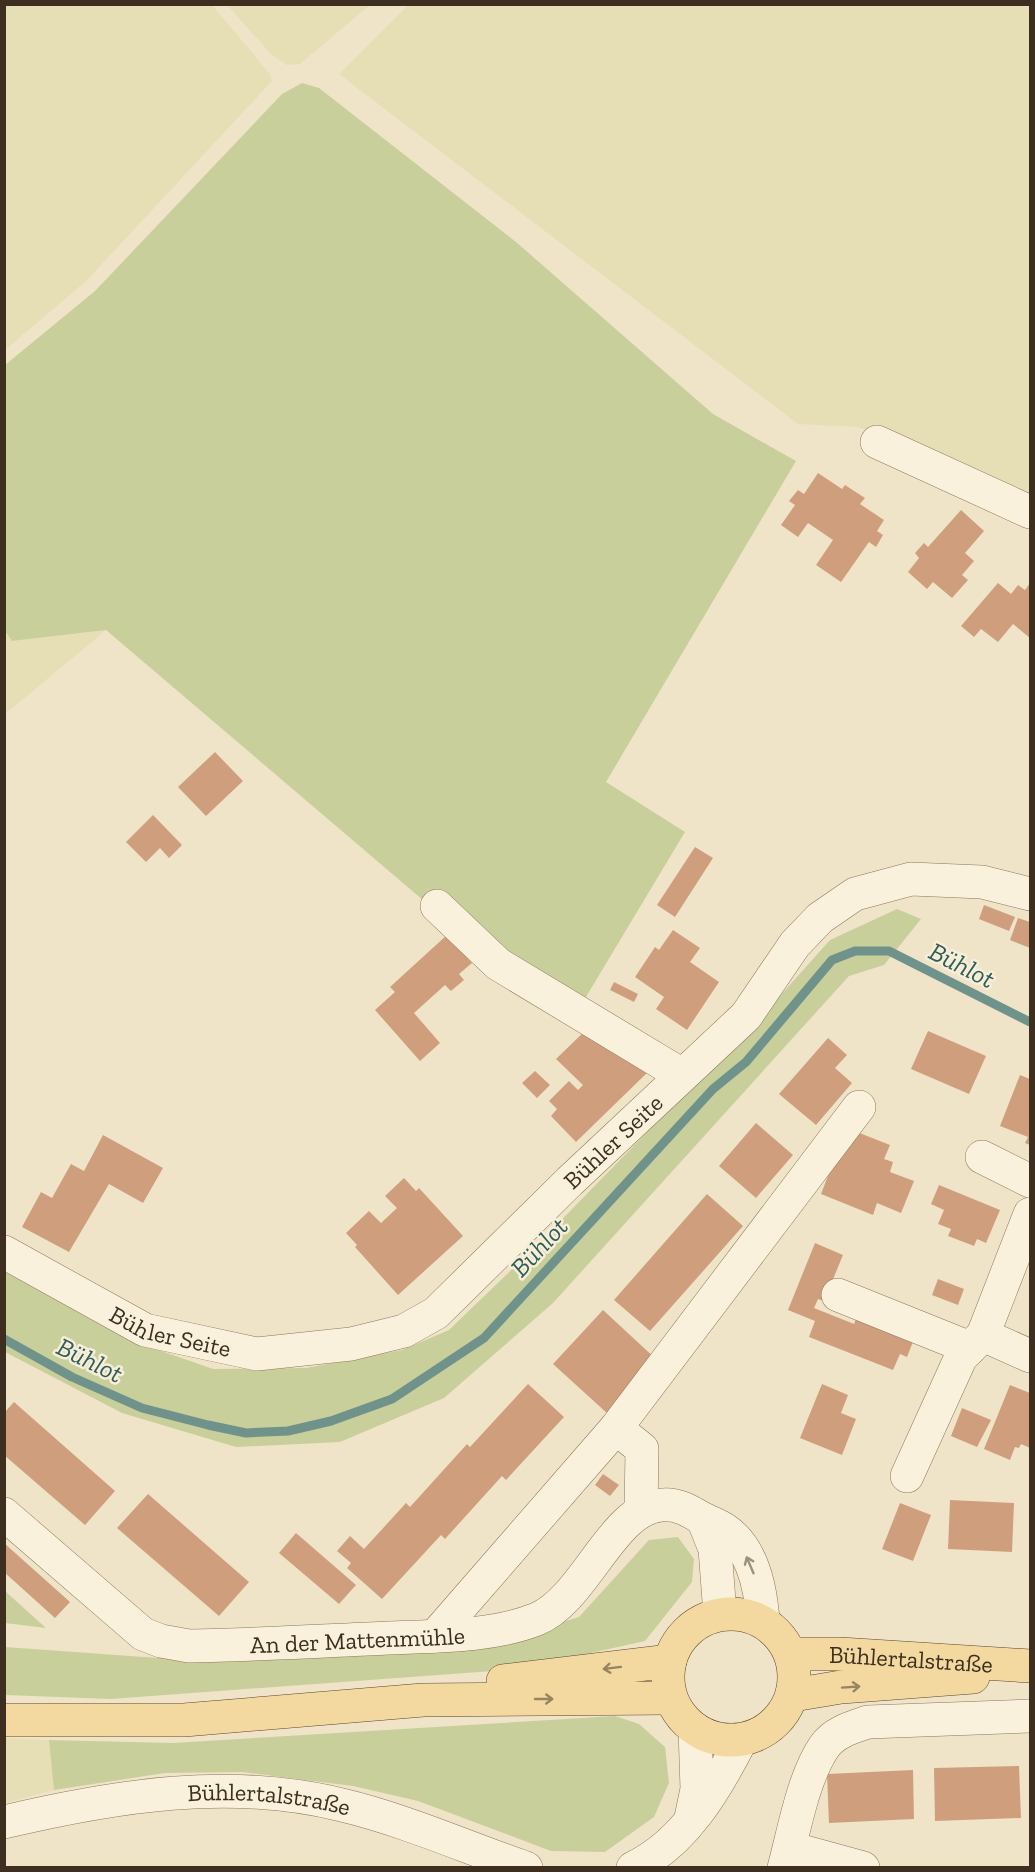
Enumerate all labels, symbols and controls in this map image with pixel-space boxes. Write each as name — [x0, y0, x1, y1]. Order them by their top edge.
water label: Bühlot — [924, 935, 1000, 995]
street label: Bühler Seite — [557, 1088, 668, 1194]
water label: Bühlot — [504, 1211, 574, 1283]
street label: Bühler Seite — [105, 1299, 234, 1363]
water label: Bühlot — [52, 1330, 128, 1390]
one-way arrow — [744, 1557, 756, 1575]
street label: An der Mattenmühle — [249, 1620, 466, 1659]
street label: Bühlertalstraße — [829, 1640, 994, 1678]
one-way arrow — [602, 1663, 622, 1674]
one-way arrow — [840, 1681, 860, 1692]
one-way arrow — [534, 1693, 554, 1705]
street label: Bühlertalstraße — [187, 1777, 354, 1821]

